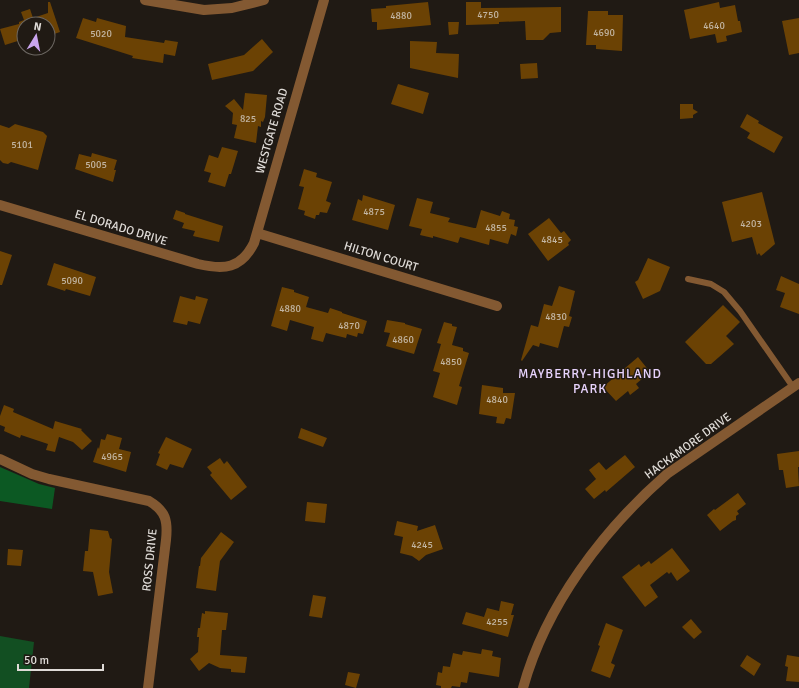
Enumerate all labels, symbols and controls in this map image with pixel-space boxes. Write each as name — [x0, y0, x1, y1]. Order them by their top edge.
house number: 4750 — [477, 9, 499, 21]
house number: 4880 — [390, 10, 412, 22]
north arrow — [16, 16, 56, 56]
text: N — [33, 20, 43, 34]
house number: 4640 — [703, 20, 725, 32]
house number: 4690 — [593, 27, 615, 39]
house number: 5020 — [90, 28, 112, 40]
street label: WESTGATE ROAD — [253, 86, 291, 176]
house number: 825 — [240, 113, 256, 125]
house number: 5101 — [11, 139, 33, 151]
house number: 5005 — [85, 159, 107, 171]
house number: 4875 — [363, 206, 385, 218]
street label: EL DORADO DRIVE — [73, 207, 169, 249]
house number: 4203 — [740, 218, 762, 230]
house number: 4855 — [485, 222, 507, 234]
house number: 4845 — [541, 234, 563, 246]
street label: HILTON COURT — [342, 239, 420, 275]
house number: 5090 — [61, 275, 83, 287]
house number: 4880 — [279, 303, 301, 315]
house number: 4830 — [545, 311, 567, 323]
house number: 4870 — [338, 320, 360, 332]
house number: 4860 — [392, 334, 414, 346]
house number: 4850 — [440, 356, 462, 368]
district label: MAYBERRY-HIGHLAND PARK — [518, 366, 662, 397]
house number: 4840 — [486, 394, 508, 406]
street label: HACKAMORE DRIVE — [642, 409, 734, 482]
house number: 4965 — [101, 451, 123, 463]
street label: ROSS DRIVE — [139, 528, 161, 592]
house number: 4245 — [411, 539, 433, 551]
house number: 4255 — [486, 616, 508, 628]
scale bar — [18, 646, 103, 672]
text: 50 m — [24, 653, 49, 668]

